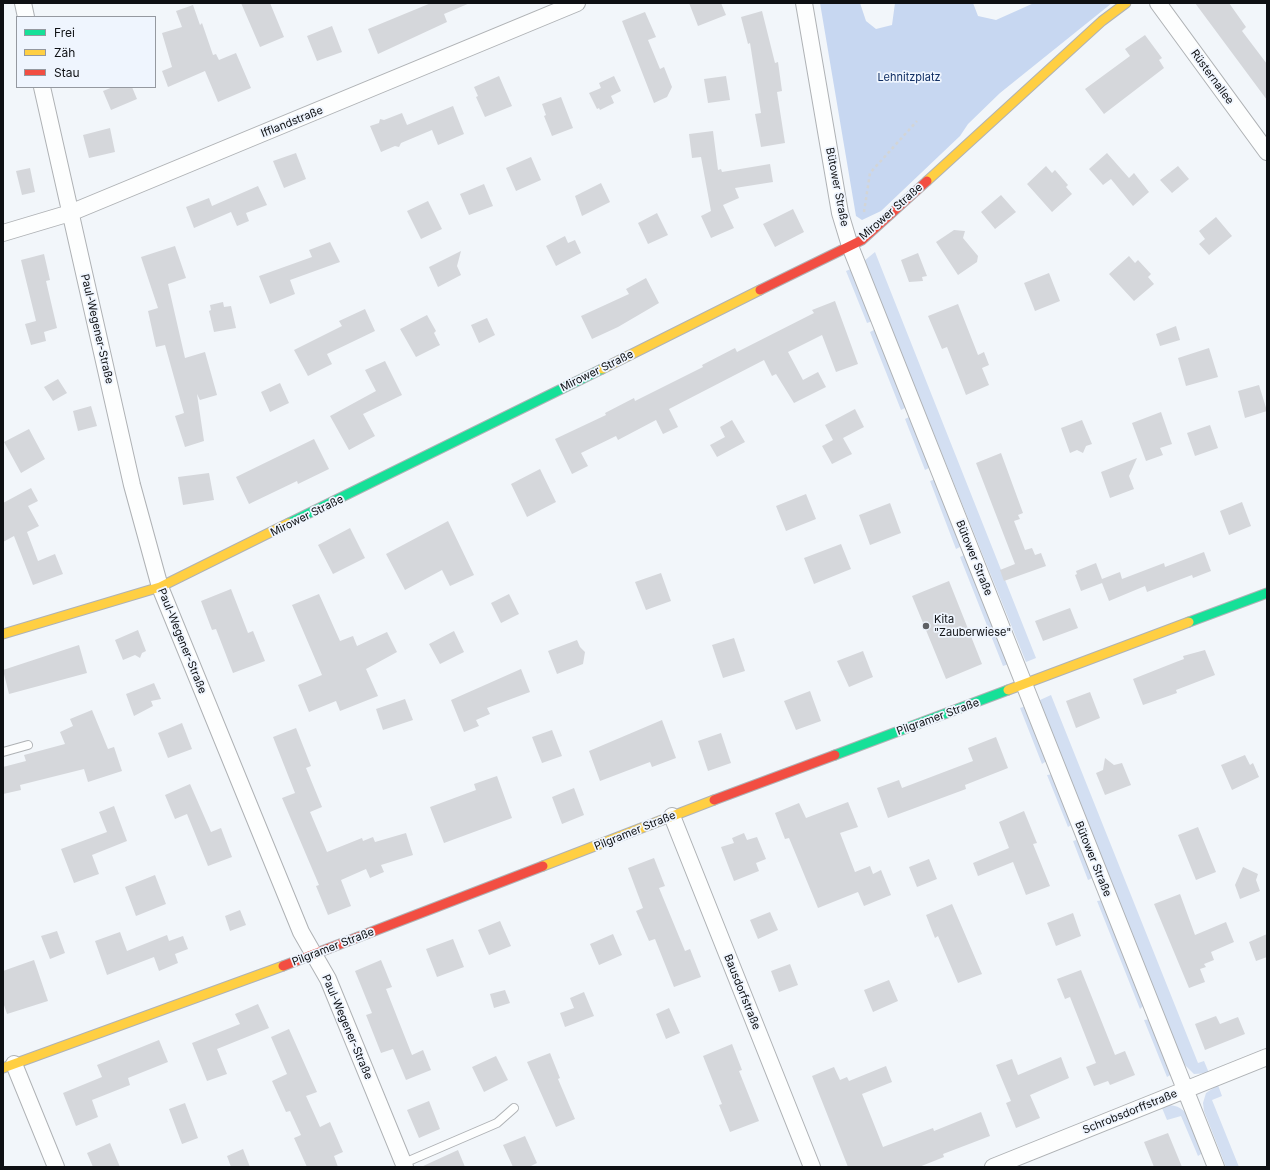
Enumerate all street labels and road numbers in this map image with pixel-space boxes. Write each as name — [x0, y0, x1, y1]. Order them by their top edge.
street label: Rüsternallee — [1188, 47, 1236, 107]
street label: Ifflandstraße — [259, 104, 325, 140]
street label: Bütower Straße — [823, 146, 851, 228]
street label: Mirower Straße — [857, 181, 925, 243]
street label: Paul-Wegener-Straße — [78, 273, 116, 385]
street label: Mirower Straße — [558, 348, 636, 394]
street label: Mirower Straße — [268, 493, 346, 539]
street label: Bütower Straße — [953, 518, 995, 598]
street label: Paul-Wegener-Straße — [155, 586, 209, 696]
street label: Pilgramer Straße — [895, 696, 981, 738]
street label: Pilgramer Straße — [592, 809, 678, 853]
street label: Bütower Straße — [1072, 819, 1114, 899]
street label: Pilgramer Straße — [290, 925, 376, 969]
street label: Bausdorfstraße — [721, 952, 763, 1032]
street label: Paul-Wegener-Straße — [319, 973, 375, 1081]
street label: Schrobsdorffstraße — [1081, 1087, 1179, 1137]

